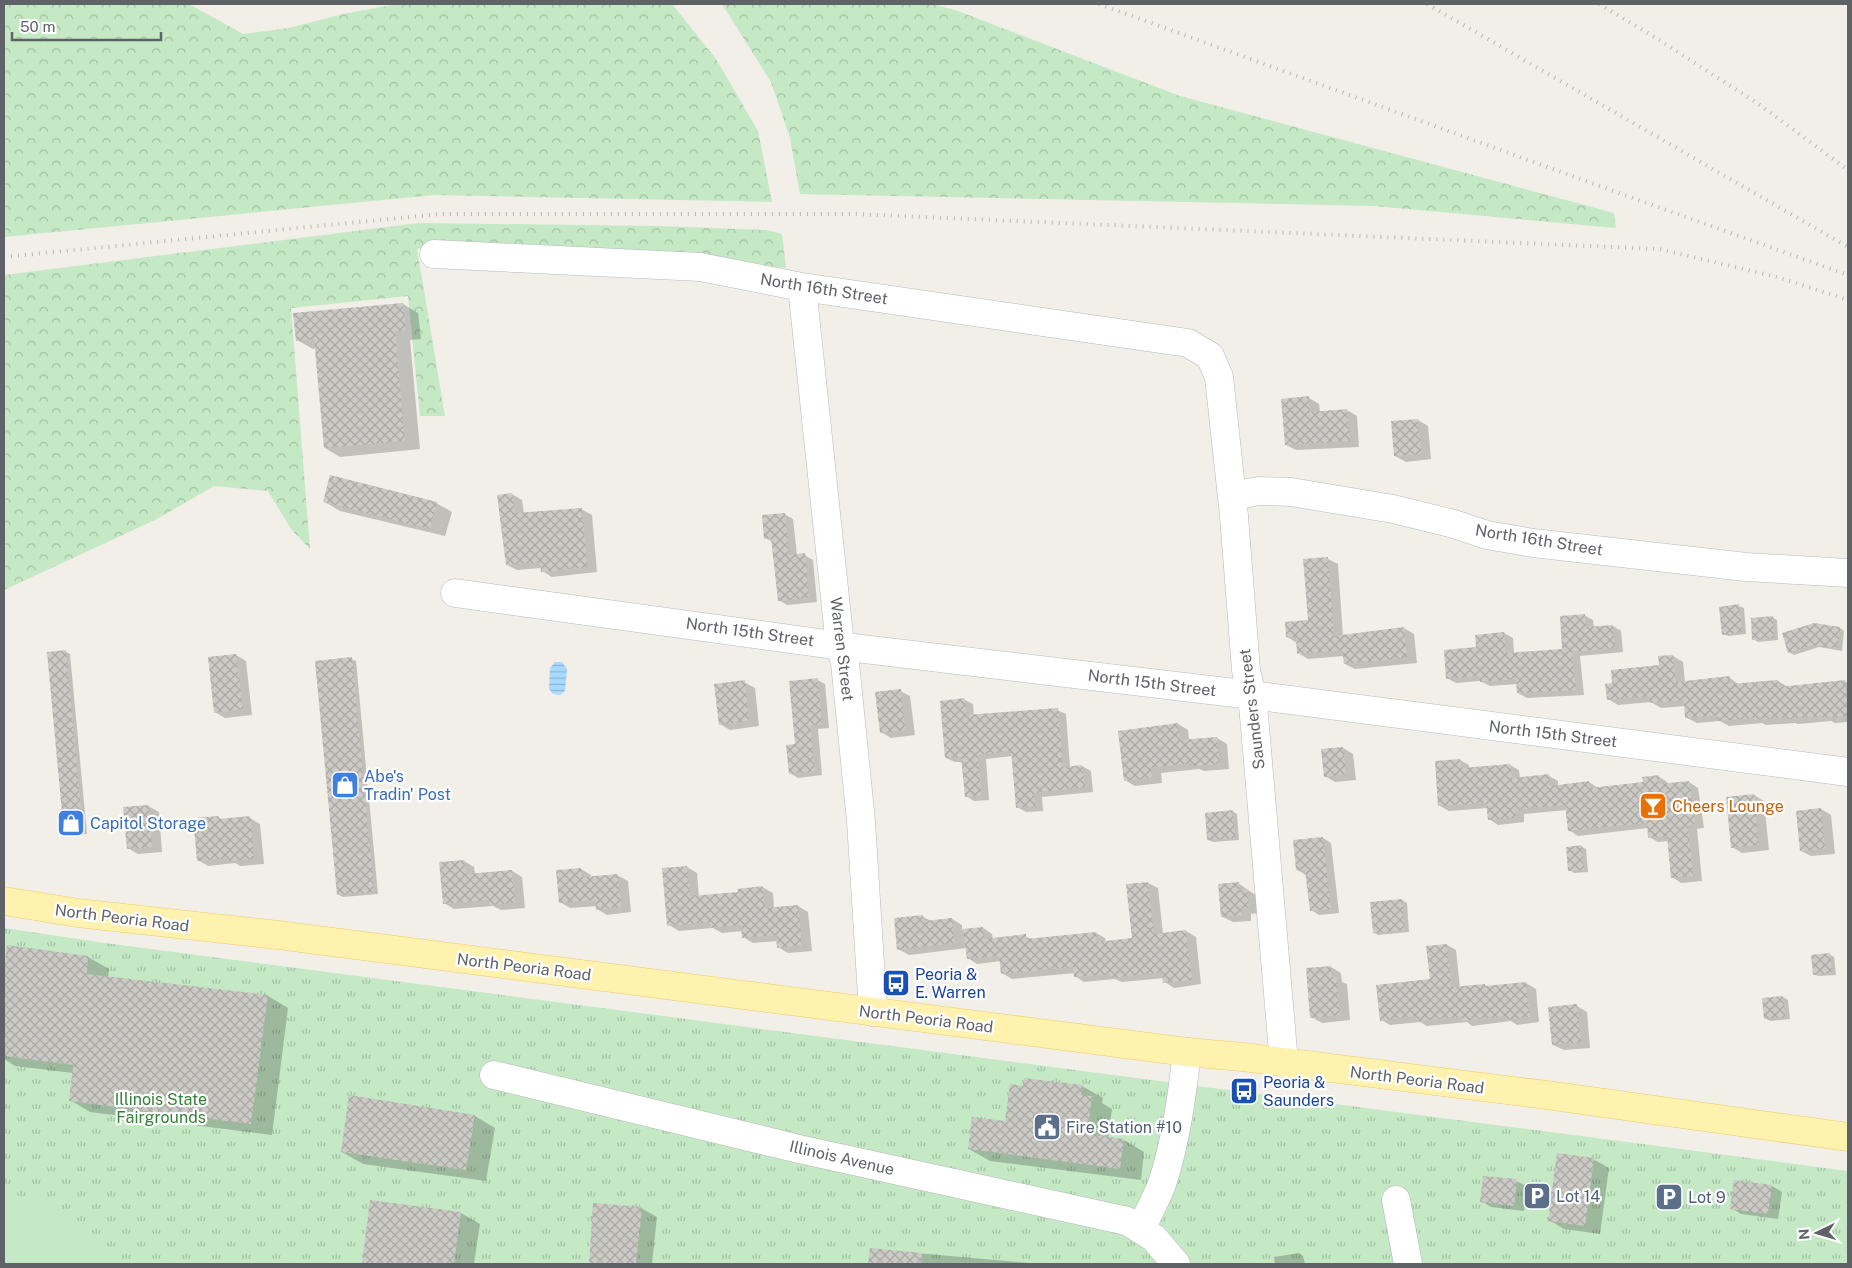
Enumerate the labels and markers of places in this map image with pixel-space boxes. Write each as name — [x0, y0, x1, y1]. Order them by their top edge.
place label: Abe's Tradin' Post — [364, 767, 451, 804]
shop icon: Abe's Tradin' Post — [330, 770, 360, 800]
bar icon: Cheers Lounge — [1638, 791, 1668, 821]
place label: Cheers Lounge — [1672, 797, 1784, 816]
shop icon: Capitol Storage — [56, 808, 86, 838]
place label: Capitol Storage — [90, 814, 206, 833]
place label: Peoria & E. Warren — [915, 965, 986, 1002]
bus stop icon: Peoria & E. Warren — [881, 968, 911, 998]
place label: Peoria & Saunders — [1263, 1073, 1334, 1110]
bus stop icon: Peoria & Saunders — [1229, 1076, 1259, 1106]
public building icon: Fire Station #10 — [1032, 1112, 1062, 1142]
place label: Fire Station #10 — [1066, 1118, 1182, 1137]
parking icon: Lot 14 — [1522, 1181, 1552, 1211]
parking icon: Lot 9 — [1654, 1182, 1684, 1212]
place label: Lot 14 — [1556, 1187, 1600, 1206]
place label: Lot 9 — [1688, 1188, 1726, 1207]

